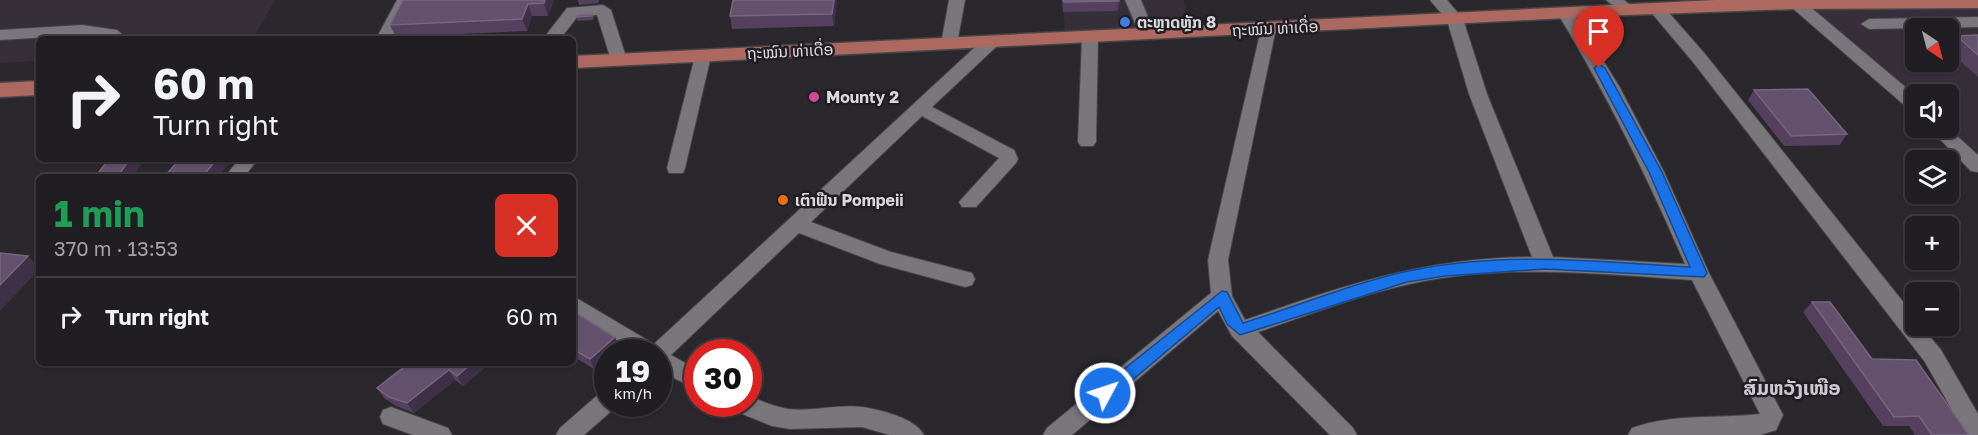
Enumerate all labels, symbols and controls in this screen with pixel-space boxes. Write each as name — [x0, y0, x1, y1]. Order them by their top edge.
pin — [1573, 6, 1624, 68]
place label: ຕະຫຼາດຫຼັກ 8 — [1137, 12, 1216, 32]
street label: ຖະໝົນ ທ່າເດື່ອ — [1231, 14, 1319, 40]
marker: ຕະຫຼາດຫຼັກ 8 — [1118, 15, 1132, 29]
icon: arrive — [1582, 15, 1615, 48]
north arrow — [1905, 18, 1959, 72]
map controls — [1905, 18, 1959, 336]
street label: ຖະໝົນ ທ່າເດື່ອ — [746, 37, 834, 63]
text: 60 m — [153, 58, 254, 108]
icon: right — [54, 60, 132, 138]
button: sound — [1905, 84, 1959, 138]
place label: Mounty 2 — [826, 87, 899, 107]
marker: Mounty 2 — [807, 90, 821, 104]
text: Turn right — [153, 109, 279, 141]
button: layers — [1905, 150, 1959, 204]
place label: ເຕົາຟືນ Pompeii — [795, 190, 904, 210]
text: 1 min — [54, 192, 145, 235]
marker: ເຕົາຟືນ Pompeii — [776, 193, 790, 207]
button: close — [495, 194, 558, 257]
button: + — [1905, 216, 1959, 270]
text: 370 m · 13:53 — [54, 236, 178, 260]
button: − — [1905, 282, 1959, 336]
icon: right — [54, 300, 87, 333]
text: Turn right — [105, 303, 209, 330]
text: 60 m — [506, 303, 558, 330]
speed limit sign: 30 — [684, 339, 762, 417]
text: 19 — [616, 353, 650, 389]
position arrow — [1073, 361, 1137, 425]
district label: ສົມຫວັງເໜືອ — [1743, 375, 1841, 399]
text: km/h — [614, 384, 652, 402]

